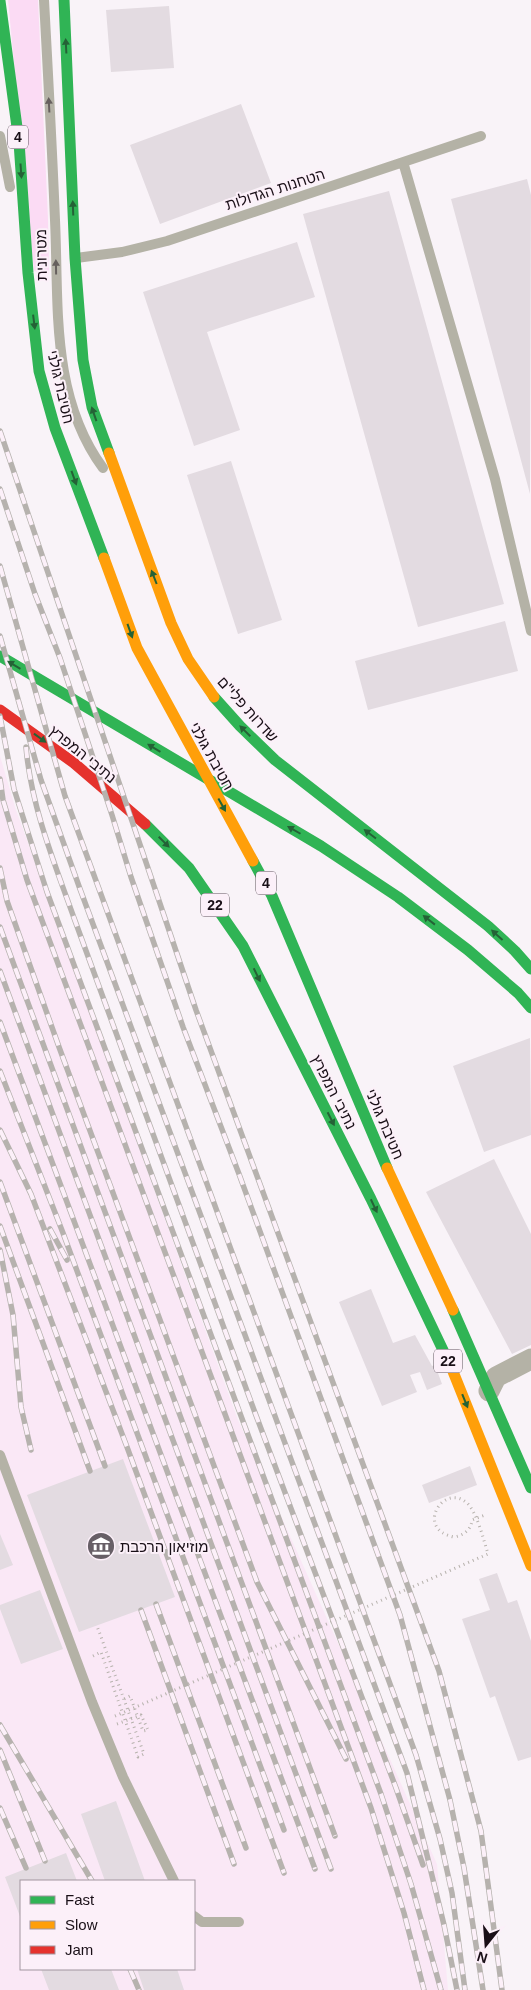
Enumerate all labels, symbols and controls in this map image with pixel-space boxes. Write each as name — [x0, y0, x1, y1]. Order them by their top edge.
one-way arrow — [62, 38, 70, 54]
one-way arrow — [45, 97, 53, 113]
road number: 4 — [8, 125, 28, 148]
one-way arrow — [17, 163, 25, 179]
street label: הטחנות הגדולות — [223, 165, 327, 213]
one-way arrow — [69, 200, 77, 216]
street label: מטרונית — [32, 229, 50, 281]
one-way arrow — [52, 259, 60, 275]
one-way arrow — [30, 314, 38, 330]
street label: חטיבת גולני — [44, 349, 78, 425]
one-way arrow — [90, 406, 98, 421]
one-way arrow — [70, 471, 78, 486]
one-way arrow — [150, 570, 157, 585]
one-way arrow — [127, 623, 134, 638]
one-way arrow — [8, 660, 21, 669]
street label: שדרות פלי"ם — [214, 673, 282, 745]
street label: חטיבת גולני — [186, 719, 238, 793]
street label: נתיבי המפרץ — [46, 722, 120, 786]
one-way arrow — [239, 725, 251, 737]
one-way arrow — [33, 733, 47, 743]
one-way arrow — [148, 743, 161, 752]
one-way arrow — [218, 798, 226, 813]
one-way arrow — [288, 825, 301, 834]
one-way arrow — [363, 829, 377, 839]
one-way arrow — [158, 836, 170, 848]
road number: 4 — [256, 871, 276, 894]
road number: 22 — [201, 894, 229, 916]
one-way arrow — [423, 915, 436, 926]
one-way arrow — [491, 929, 504, 940]
one-way arrow — [253, 968, 261, 982]
street label: נתיבי המפרץ — [308, 1052, 360, 1132]
street label: חטיבת גולני — [363, 1086, 407, 1162]
one-way arrow — [327, 1112, 335, 1126]
one-way arrow — [371, 1199, 379, 1213]
road number: 22 — [434, 1350, 462, 1372]
one-way arrow — [461, 1394, 469, 1408]
museum icon: מוזיאון הרכבת — [86, 1531, 116, 1561]
place label: מוזיאון הרכבת — [120, 1538, 209, 1555]
legend — [20, 1880, 195, 1970]
text: Fast — [65, 1891, 95, 1908]
text: Slow — [65, 1916, 98, 1933]
north arrow — [461, 1920, 511, 1970]
text: Jam — [65, 1941, 93, 1958]
text: N — [475, 1948, 489, 1967]

